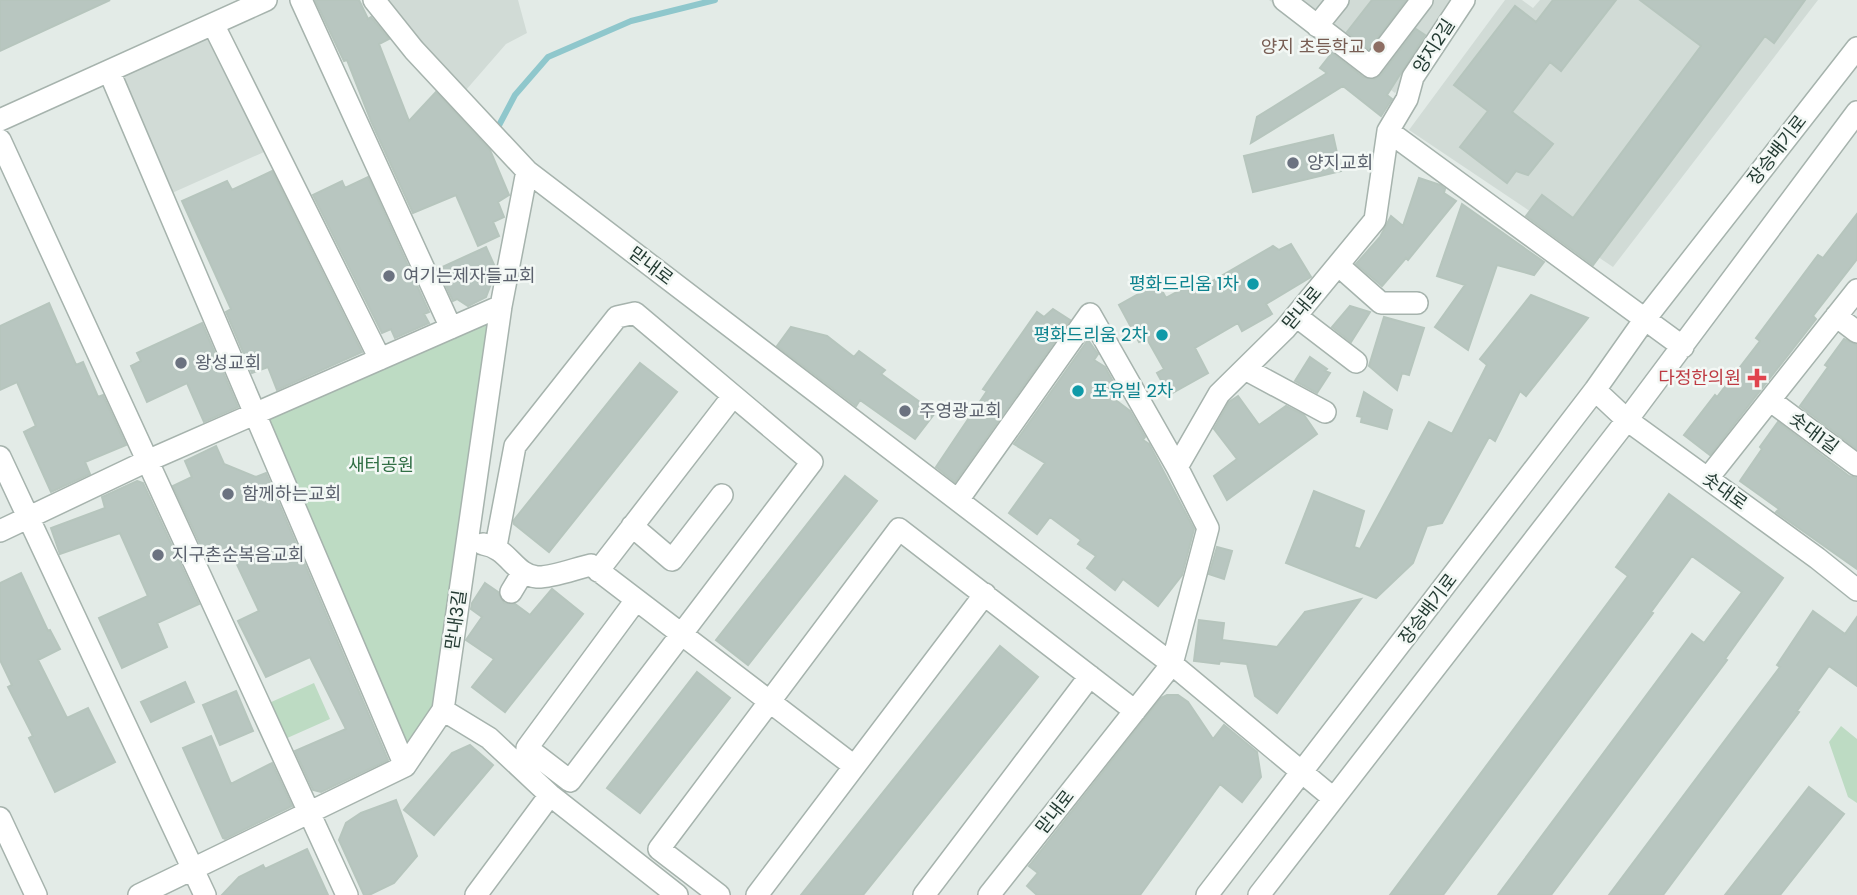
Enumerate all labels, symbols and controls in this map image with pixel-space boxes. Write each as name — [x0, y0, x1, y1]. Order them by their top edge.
street label: 양지2길 — [1407, 14, 1460, 78]
place label: 양지 초등학교 — [1261, 34, 1365, 59]
marker: 양지 초등학교 — [1371, 39, 1387, 55]
street label: 장승배기로 — [1741, 109, 1812, 190]
place label: 양지교회 — [1307, 150, 1373, 175]
marker: 양지교회 — [1285, 155, 1301, 171]
street label: 맏내로 — [624, 241, 679, 291]
place label: 여기는제자들교회 — [403, 263, 535, 288]
marker: 여기는제자들교회 — [381, 268, 397, 284]
place label: 평화드리움 1차 — [1129, 271, 1239, 296]
marker: 평화드리움 1차 — [1245, 276, 1261, 292]
street label: 맏내로 — [1276, 281, 1327, 335]
place label: 평화드리움 2차 — [1033, 322, 1148, 347]
marker: 평화드리움 2차 — [1154, 327, 1170, 343]
place label: 왕성교회 — [195, 350, 261, 375]
marker: 왕성교회 — [173, 355, 189, 371]
place label: 다정한의원 — [1658, 365, 1741, 390]
marker: 다정한의원 — [1747, 368, 1767, 388]
place label: 포유빌 2차 — [1092, 378, 1174, 403]
marker: 포유빌 2차 — [1070, 383, 1086, 399]
place label: 주영광교회 — [919, 398, 1002, 423]
marker: 주영광교회 — [897, 403, 913, 419]
street label: 솟대1길 — [1785, 406, 1844, 459]
park label: 새터공원 — [348, 452, 414, 477]
street label: 솟대로 — [1698, 466, 1753, 515]
place label: 함께하는교회 — [242, 481, 341, 506]
marker: 함께하는교회 — [220, 486, 236, 502]
place label: 지구촌순복음교회 — [172, 542, 304, 567]
marker: 지구촌순복음교회 — [150, 547, 166, 563]
street label: 장승배기로 — [1393, 568, 1463, 649]
street label: 맏내3길 — [439, 588, 472, 652]
street label: 맏내로 — [1029, 784, 1080, 839]

